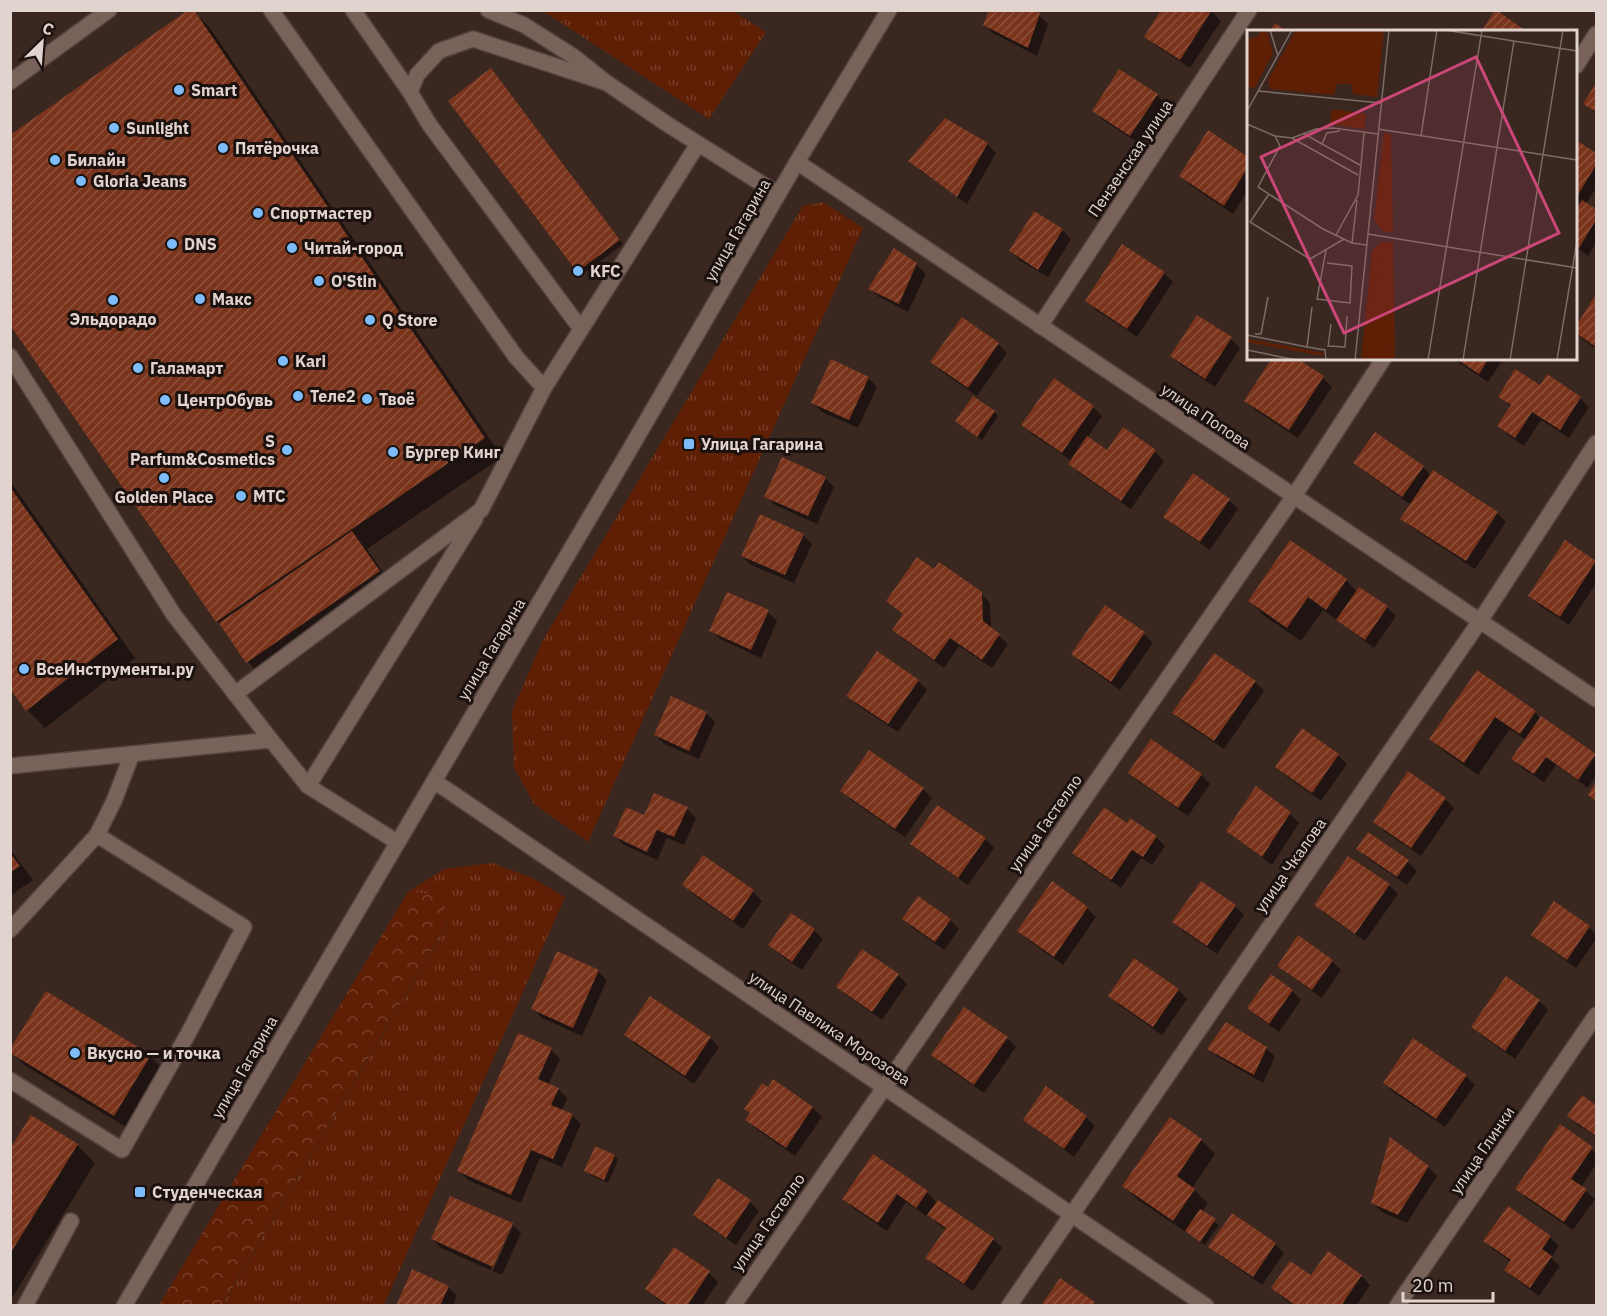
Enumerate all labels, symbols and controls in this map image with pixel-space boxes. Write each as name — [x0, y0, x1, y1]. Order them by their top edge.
north arrow — [12, 12, 72, 72]
text: С — [39, 17, 57, 40]
inset map — [1247, 30, 1577, 360]
place label: Smart — [191, 80, 237, 100]
marker: Smart — [172, 83, 186, 97]
street label: Пензенская улица — [1083, 95, 1177, 221]
place label: Sunlight — [126, 118, 189, 138]
marker: Sunlight — [107, 121, 121, 135]
place label: Пятёрочка — [235, 138, 319, 158]
marker: Пятёрочка — [216, 141, 230, 155]
place label: Билайн — [67, 150, 126, 170]
marker: Билайн — [48, 153, 62, 167]
place label: Gloria Jeans — [93, 171, 187, 191]
marker: Gloria Jeans — [74, 174, 88, 188]
street label: улица Гагарина — [700, 175, 775, 285]
place label: Спортмастер — [270, 203, 372, 223]
marker: Спортмастер — [251, 206, 265, 220]
place label: DNS — [184, 234, 217, 254]
marker: DNS — [165, 237, 179, 251]
place label: Читай-город — [304, 238, 403, 258]
marker: Читай-город — [285, 241, 299, 255]
place label: KFC — [590, 261, 620, 281]
marker: KFC — [571, 264, 585, 278]
place label: O'Stin — [331, 271, 377, 291]
marker: O'Stin — [312, 274, 326, 288]
place label: Макс — [212, 289, 252, 309]
marker: Макс — [193, 292, 207, 306]
marker: Эльдорадо — [106, 293, 120, 307]
place label: Эльдорадо — [69, 309, 157, 329]
place label: Q Store — [382, 310, 438, 330]
marker: Q Store — [363, 313, 377, 327]
place label: Kari — [295, 351, 326, 371]
marker: Kari — [276, 354, 290, 368]
place label: Галамарт — [150, 358, 223, 378]
marker: Галамарт — [131, 361, 145, 375]
street label: улица Попова — [1157, 379, 1255, 454]
place label: Теле2 — [310, 386, 356, 406]
marker: Теле2 — [291, 389, 305, 403]
place label: Твоё — [379, 389, 415, 409]
place label: ЦентрОбувь — [177, 390, 273, 410]
marker: Твоё — [360, 392, 374, 406]
marker: ЦентрОбувь — [158, 393, 172, 407]
place label: S Parfum&Cosmetics — [130, 431, 275, 469]
place label: Улица Гагарина — [701, 434, 823, 454]
marker: Улица Гагарина — [682, 437, 696, 451]
place label: Бургер Кинг — [405, 442, 501, 462]
marker: S Parfum&Cosmetics — [280, 443, 294, 457]
marker: Бургер Кинг — [386, 445, 400, 459]
marker: Golden Place — [157, 471, 171, 485]
place label: МТС — [253, 486, 285, 506]
place label: Golden Place — [114, 487, 214, 507]
marker: МТС — [234, 489, 248, 503]
street label: улица Гагарина — [453, 594, 529, 704]
place label: ВсеИнструменты.ру — [36, 659, 194, 679]
marker: ВсеИнструменты.ру — [17, 662, 31, 676]
street label: улица Гастелло — [1004, 770, 1086, 876]
street label: улица Чкалова — [1250, 813, 1330, 916]
street label: улица Павлика Морозова — [745, 966, 915, 1090]
street label: улица Гагарина — [207, 1012, 282, 1122]
place label: Вкусно — и точка — [87, 1043, 221, 1063]
marker: Вкусно — и точка — [68, 1046, 82, 1060]
street label: улица Глинки — [1445, 1103, 1519, 1197]
street label: улица Гастелло — [727, 1169, 809, 1275]
place label: Студенческая — [152, 1182, 262, 1202]
marker: Студенческая — [133, 1185, 147, 1199]
scale bar — [1403, 1265, 1493, 1303]
text: 20 m — [1412, 1274, 1454, 1297]

